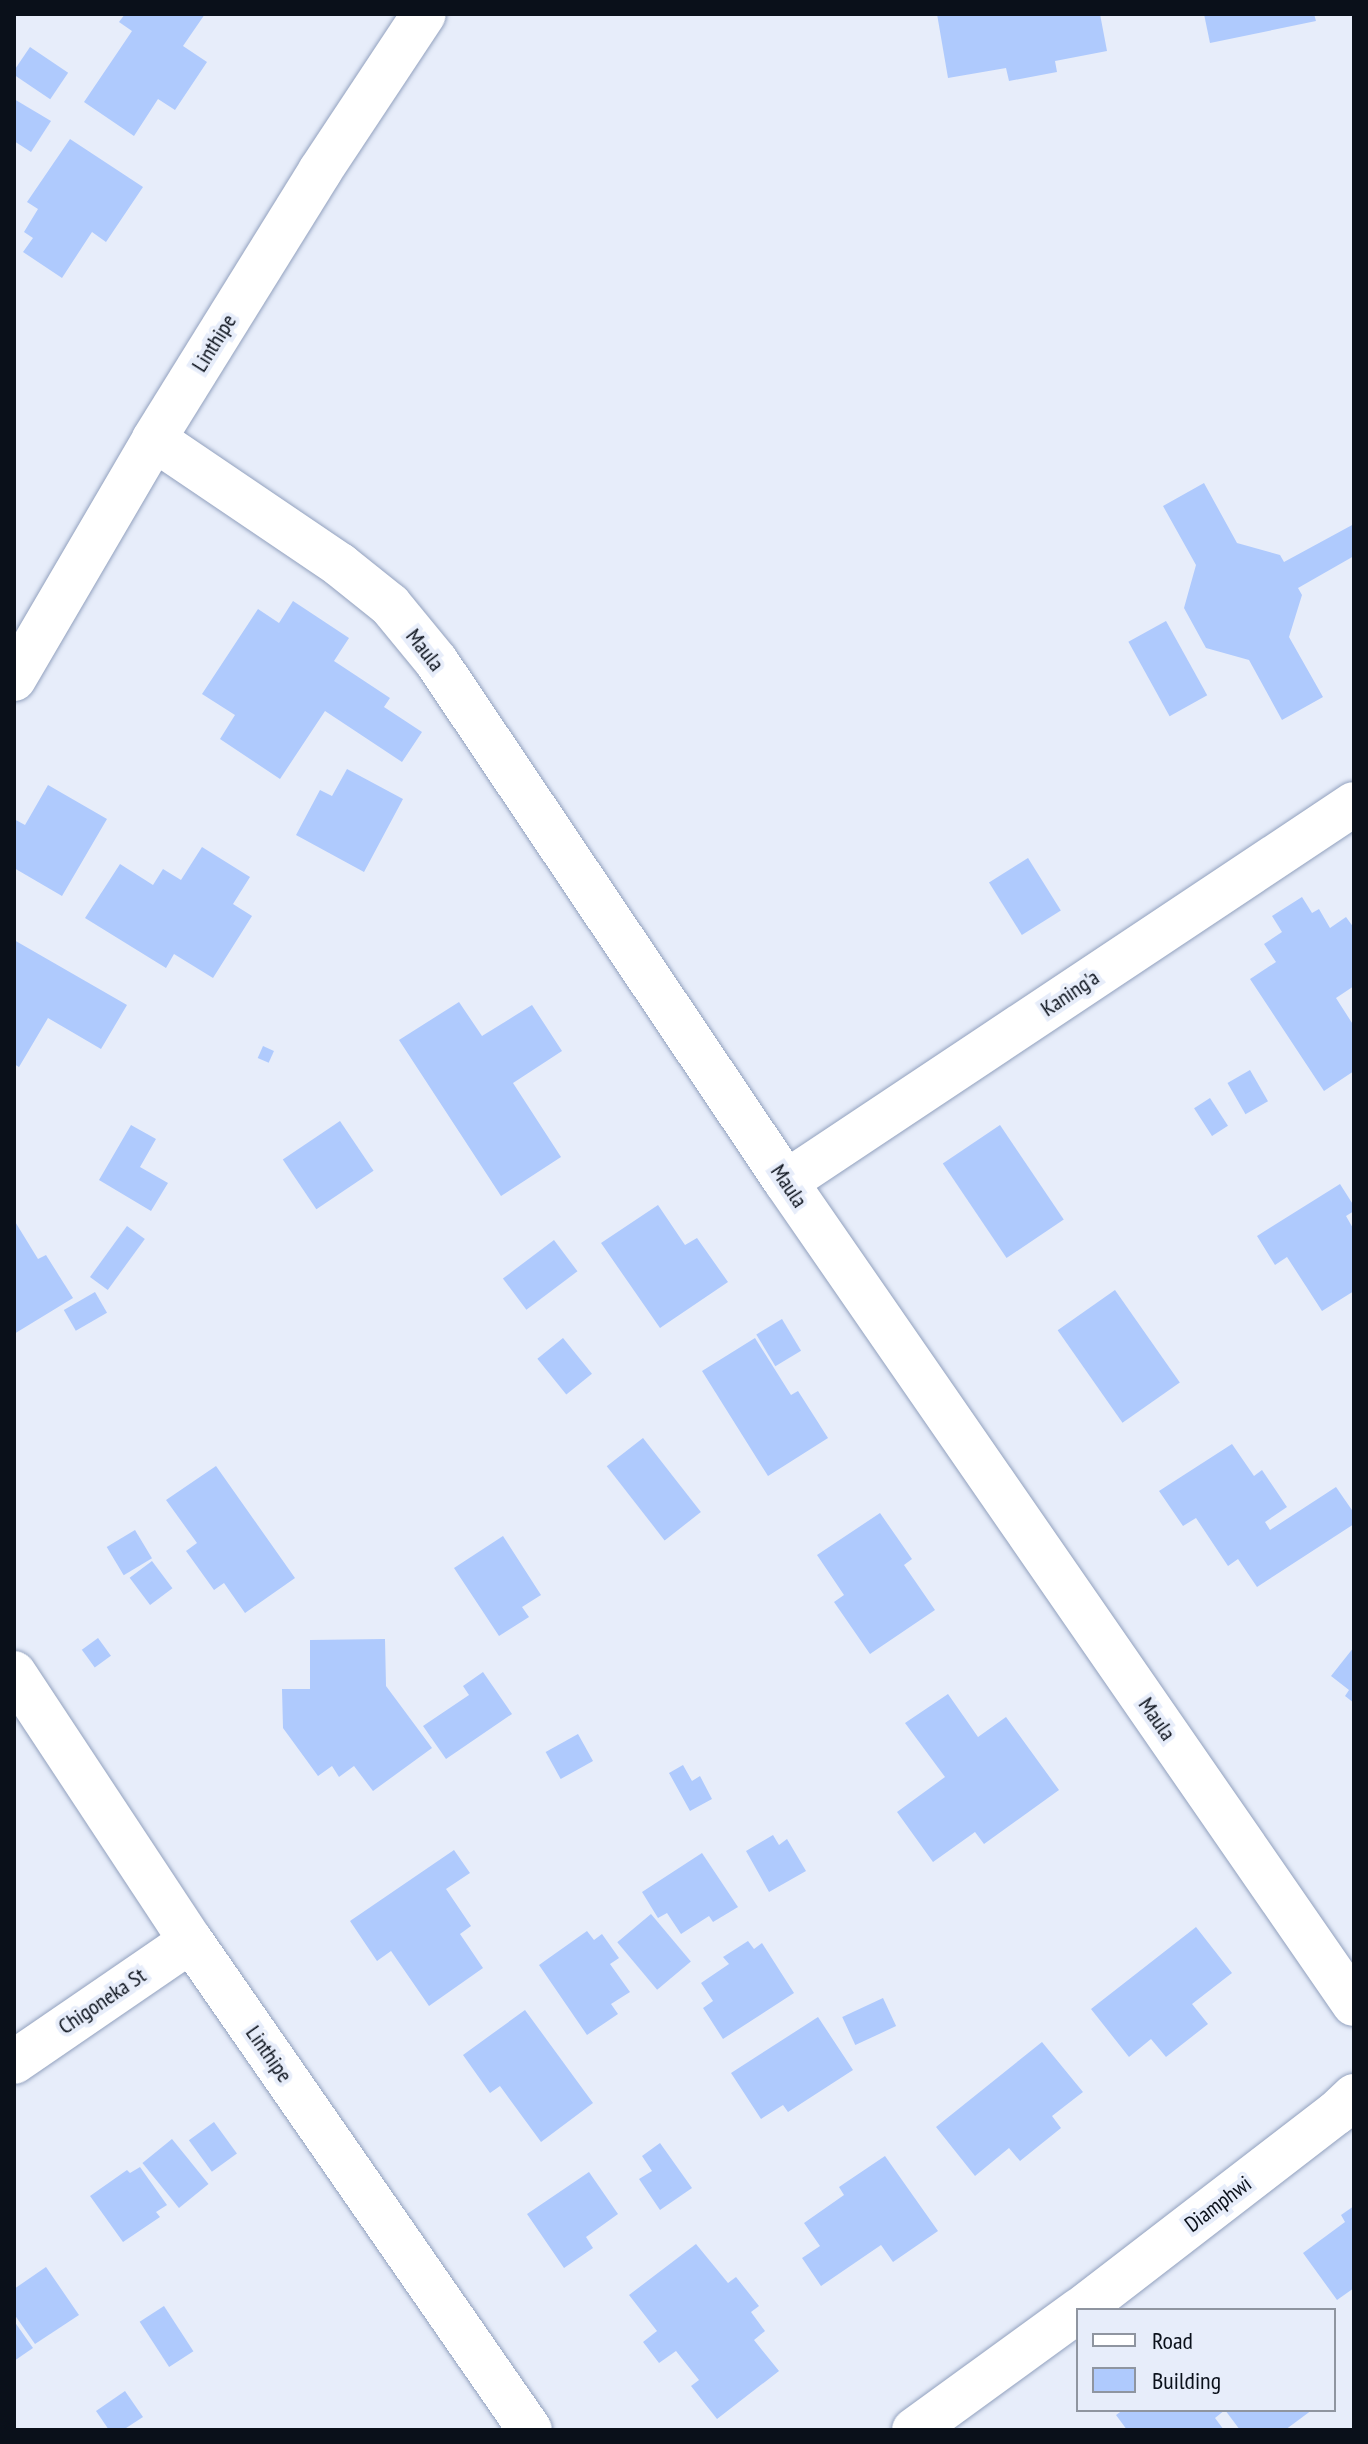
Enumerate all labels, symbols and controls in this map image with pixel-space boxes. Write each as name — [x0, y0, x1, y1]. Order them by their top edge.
street label: Linthipe — [186, 309, 242, 377]
street label: Maula — [400, 624, 450, 676]
street label: Kaning'a — [1036, 964, 1104, 1022]
street label: Maula — [765, 1159, 813, 1213]
street label: Maula — [1133, 1692, 1181, 1746]
street label: Chigoneka St — [53, 1962, 151, 2040]
street label: Linthipe — [240, 2021, 298, 2087]
street label: Diamphwi — [1180, 2170, 1256, 2238]
legend — [1076, 2308, 1336, 2412]
text: Road — [1152, 2325, 1193, 2356]
text: Building — [1152, 2365, 1221, 2396]

